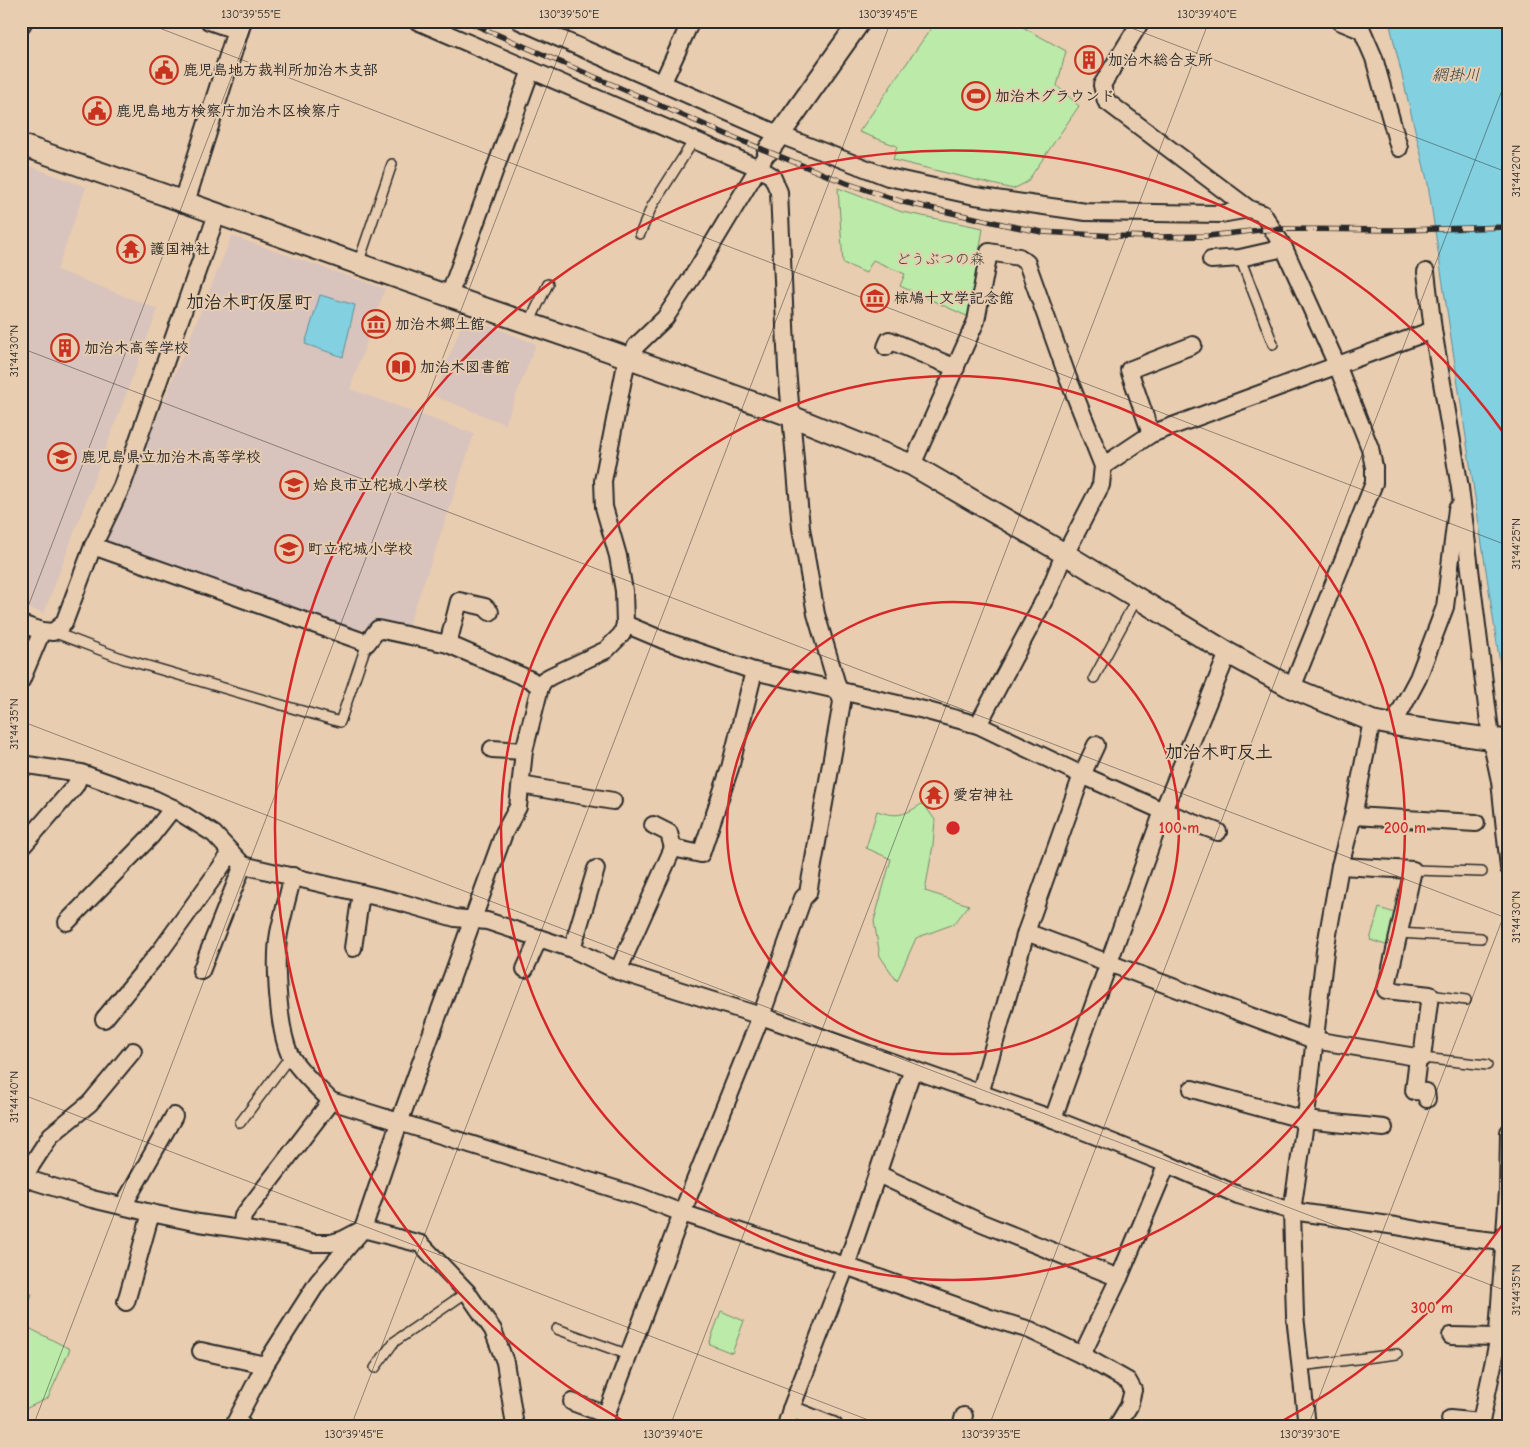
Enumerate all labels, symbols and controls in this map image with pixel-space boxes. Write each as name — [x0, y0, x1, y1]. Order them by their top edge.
text: 130°39'55"E — [221, 7, 281, 21]
text: 130°39'50"E — [539, 7, 599, 21]
text: 130°39'45"E — [859, 7, 917, 21]
text: 130°39'40"E — [1177, 7, 1237, 21]
building icon: 加治木総合支所 — [1074, 45, 1104, 75]
place label: 加治木総合支所 — [1108, 51, 1213, 69]
public building icon: 鹿児島地方裁判所加治木支部 — [149, 55, 179, 85]
place label: 鹿児島地方裁判所加治木支部 — [183, 61, 378, 79]
water label: 網掛川 — [1432, 66, 1480, 84]
sports icon: 加治木グラウンド — [961, 81, 991, 111]
place label: 加治木グラウンド — [995, 87, 1115, 105]
public building icon: 鹿児島地方検察庁加治木区検察庁 — [82, 96, 112, 126]
place label: 鹿児島地方検察庁加治木区検察庁 — [116, 102, 341, 120]
text: 31°44'20"N — [1509, 145, 1523, 197]
temple icon: 護国神社 — [116, 234, 146, 264]
place label: 護国神社 — [150, 240, 210, 258]
park label: どうぶつの森 — [895, 250, 985, 268]
museum icon: 椋鳩十文学記念館 — [860, 283, 890, 313]
place label: 椋鳩十文学記念館 — [894, 289, 1014, 307]
district label: 加治木町仮屋町 — [186, 292, 312, 313]
museum icon: 加治木郷土館 — [361, 309, 391, 339]
place label: 加治木郷土館 — [395, 315, 485, 333]
text: 31°44'30"N — [7, 325, 21, 377]
building icon: 加治木高等学校 — [50, 333, 80, 363]
place label: 加治木高等学校 — [84, 339, 189, 357]
library icon: 加治木図書館 — [386, 352, 416, 382]
place label: 加治木図書館 — [420, 358, 510, 376]
school or university icon: 鹿児島県立加治木高等学校 — [47, 442, 77, 472]
place label: 鹿児島県立加治木高等学校 — [81, 448, 261, 466]
school or university icon: 姶良市立柁城小学校 — [279, 470, 309, 500]
place label: 姶良市立柁城小学校 — [313, 476, 448, 494]
text: 31°44'25"N — [1509, 518, 1523, 570]
school or university icon: 町立柁城小学校 — [274, 534, 304, 564]
place label: 町立柁城小学校 — [308, 540, 413, 558]
text: 31°44'35"N — [7, 698, 21, 750]
district label: 加治木町反土 — [1165, 742, 1273, 763]
temple icon: 愛宕神社 — [919, 780, 949, 810]
place label: 愛宕神社 — [953, 786, 1013, 804]
centre of rings — [944, 819, 962, 837]
text: 100 m — [1159, 819, 1199, 837]
text: 200 m — [1384, 819, 1426, 837]
text: 31°44'30"N — [1509, 891, 1523, 943]
text: 31°44'40"N — [7, 1071, 21, 1123]
text: 31°44'35"N — [1509, 1264, 1523, 1316]
text: 300 m — [1411, 1299, 1453, 1317]
text: 130°39'45"E — [325, 1427, 383, 1441]
text: 130°39'40"E — [643, 1427, 703, 1441]
text: 130°39'35"E — [961, 1427, 1021, 1441]
text: 130°39'30"E — [1280, 1427, 1340, 1441]

